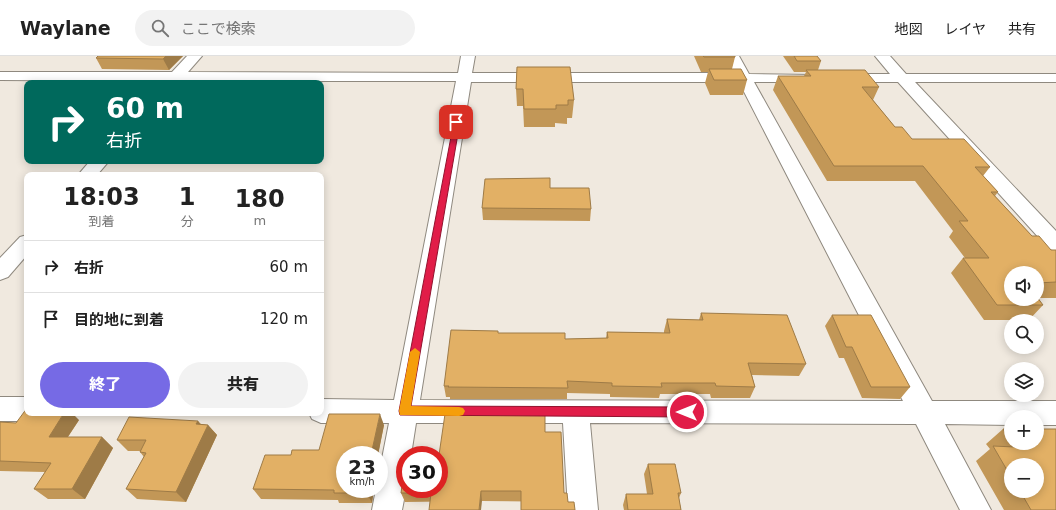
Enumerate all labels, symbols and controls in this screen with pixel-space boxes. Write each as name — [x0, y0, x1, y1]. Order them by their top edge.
search box — [135, 10, 415, 46]
text: Waylane — [20, 17, 111, 39]
icon: search — [149, 17, 171, 39]
text: ここで検索 — [181, 20, 256, 38]
text: 地図 — [894, 21, 922, 37]
text: レイヤ — [944, 21, 986, 37]
text: 共有 — [1008, 21, 1036, 37]
text: 60 m — [106, 92, 184, 125]
icon: right — [40, 96, 92, 148]
pin — [439, 105, 473, 139]
icon: arrive — [445, 111, 467, 133]
text: 右折 — [106, 130, 142, 151]
text: 18:03 — [63, 183, 140, 211]
text: 1 — [179, 183, 195, 211]
text: 180 — [235, 185, 285, 213]
text: m — [253, 213, 266, 228]
text: 到着 — [88, 214, 114, 229]
text: 分 — [181, 214, 194, 229]
icon: right — [40, 256, 62, 278]
text: 60 m — [270, 258, 308, 276]
text: 右折 — [74, 259, 104, 277]
map controls — [1004, 266, 1044, 498]
button: sound — [1004, 266, 1044, 306]
icon: arrive — [40, 308, 62, 330]
text: 120 m — [260, 310, 308, 328]
text: 目的地に到着 — [74, 311, 164, 329]
button: search — [1004, 314, 1044, 354]
button: 終了 — [40, 362, 170, 408]
button: 共有 — [178, 362, 308, 408]
button: layers — [1004, 362, 1044, 402]
position arrow — [666, 391, 708, 433]
button: + — [1004, 410, 1044, 450]
speed limit sign: 30 — [396, 446, 448, 498]
text: 23 — [348, 455, 376, 479]
button: − — [1004, 458, 1044, 498]
text: km/h — [349, 476, 375, 487]

